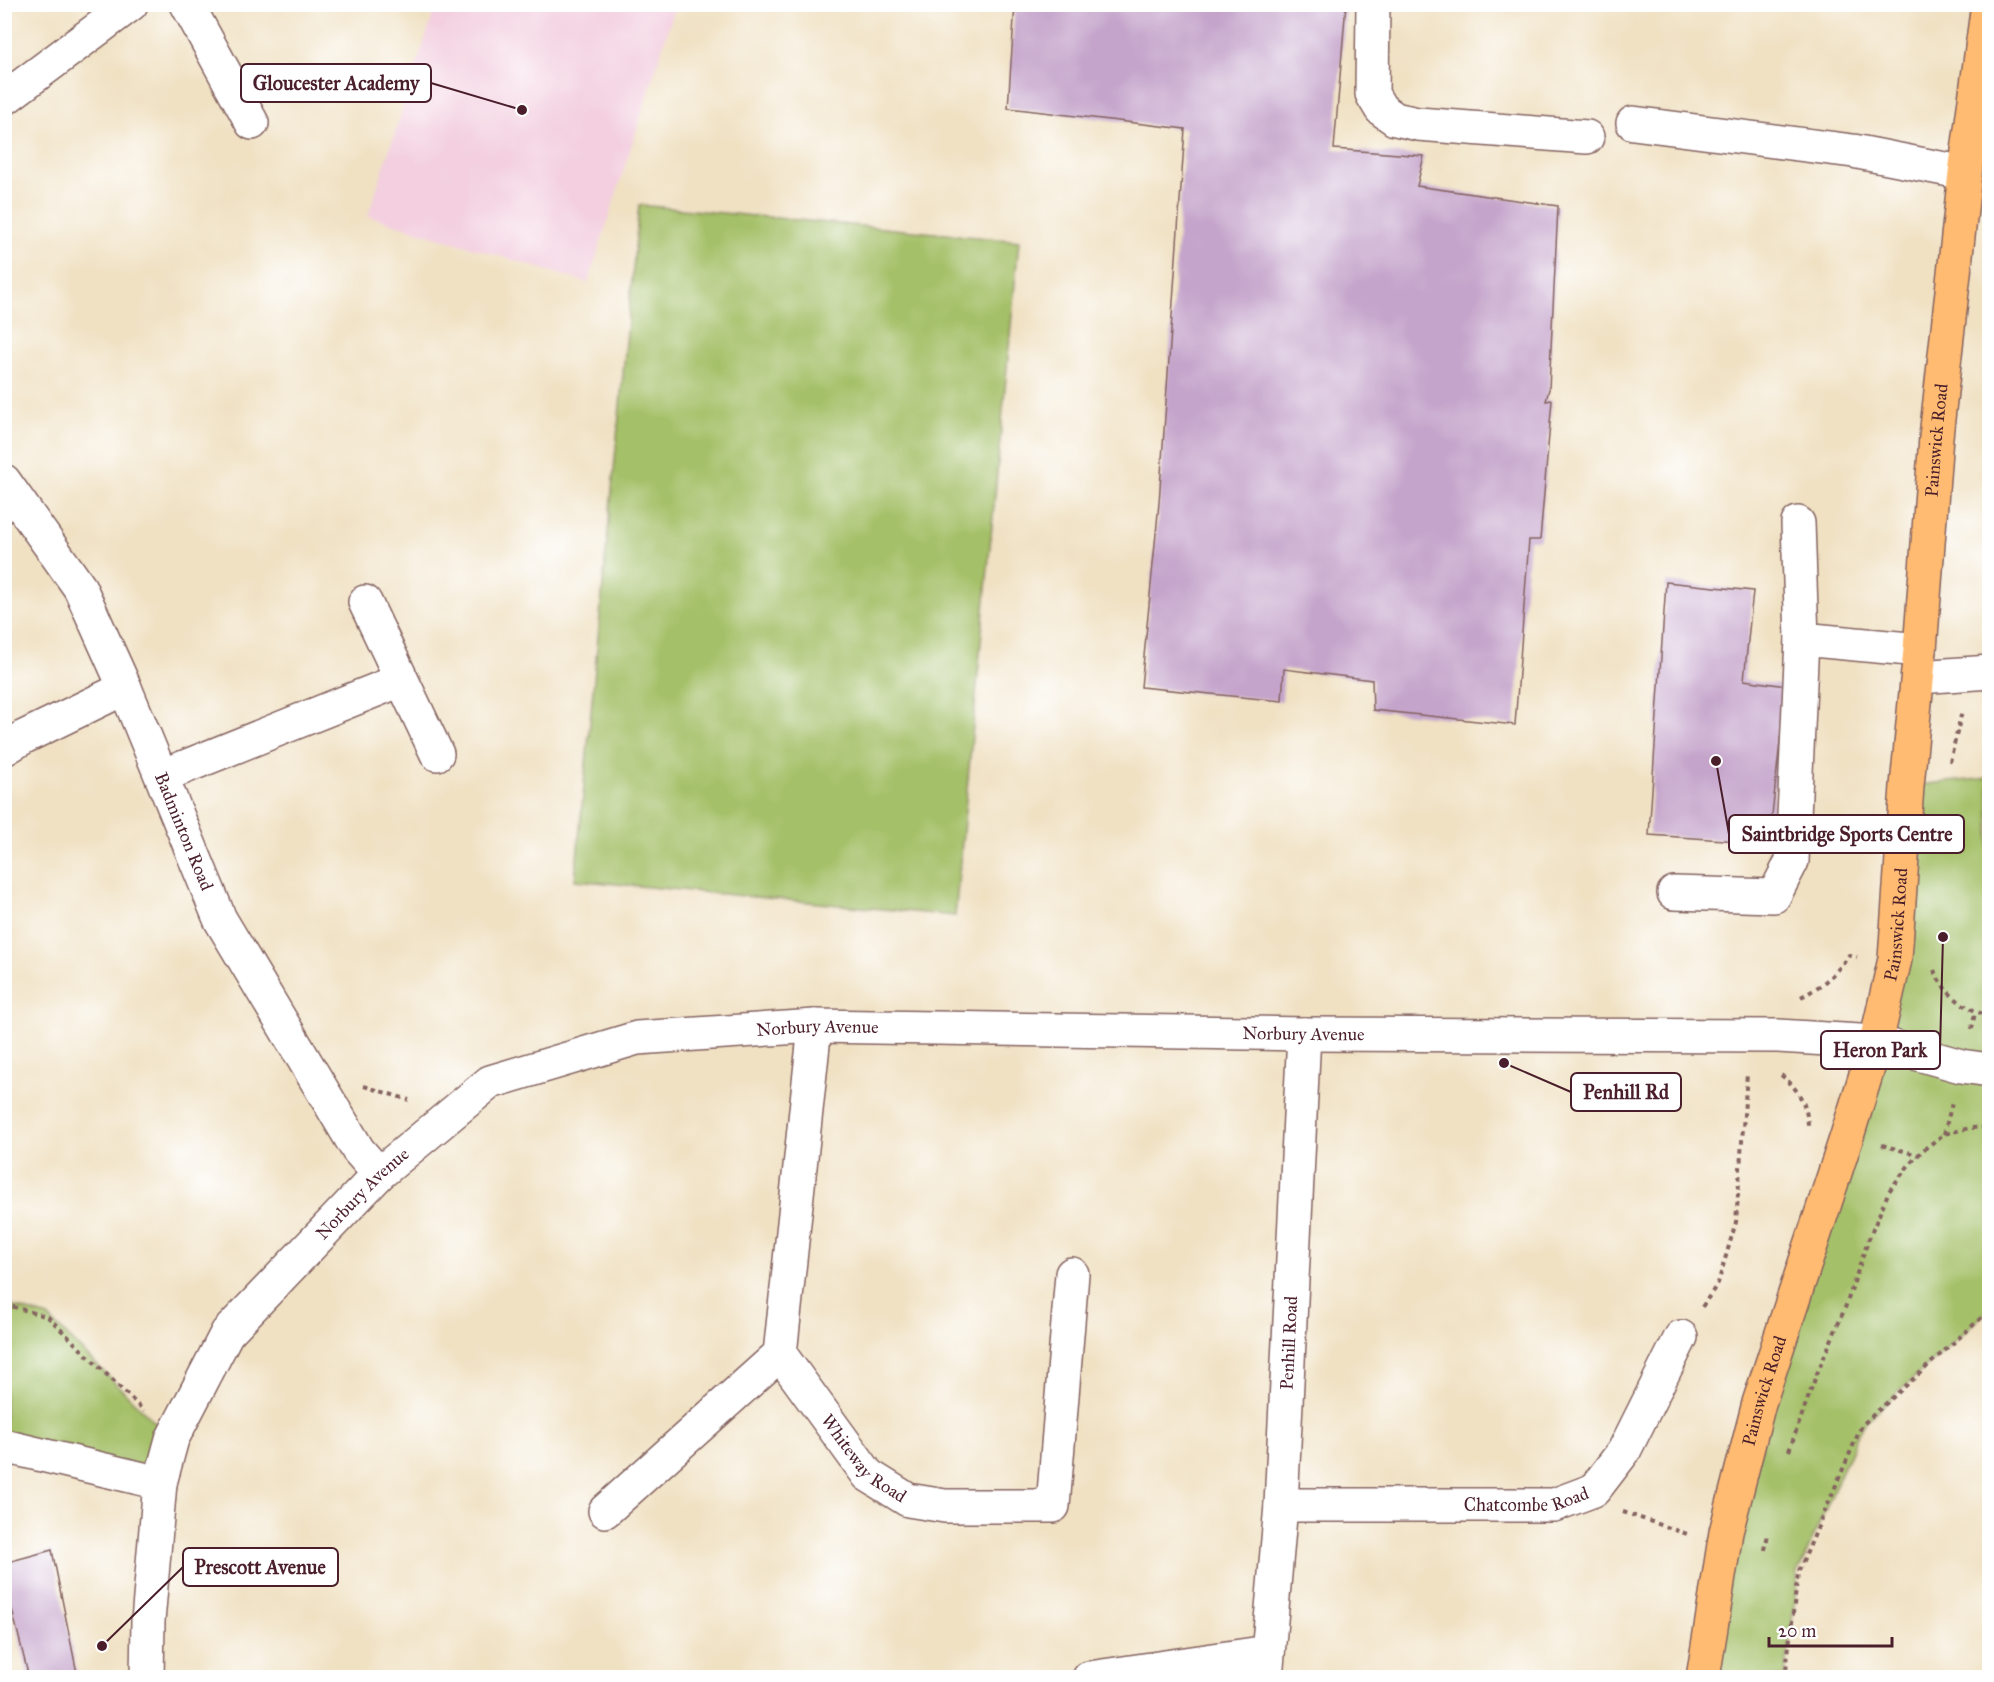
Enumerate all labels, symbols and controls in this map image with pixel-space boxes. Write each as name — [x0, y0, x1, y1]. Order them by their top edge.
callout: Gloucester Academy — [241, 64, 431, 102]
text: Gloucester Academy — [253, 71, 421, 96]
street label: Painswick Road — [1921, 382, 1953, 498]
street label: Badminton Road — [150, 769, 218, 894]
callout: Saintbridge Sports Centre — [1729, 815, 1964, 853]
text: Saintbridge Sports Centre — [1741, 822, 1953, 847]
street label: Painswick Road — [1879, 867, 1912, 983]
street label: Norbury Avenue — [756, 1015, 879, 1041]
street label: Norbury Avenue — [1242, 1022, 1365, 1045]
callout: Heron Park — [1821, 1031, 1940, 1069]
text: Heron Park — [1833, 1038, 1928, 1062]
callout: Penhill Rd — [1571, 1073, 1681, 1111]
text: Penhill Rd — [1583, 1080, 1670, 1104]
street label: Norbury Avenue — [311, 1143, 413, 1244]
street label: Penhill Road — [1276, 1295, 1302, 1390]
street label: Painswick Road — [1737, 1333, 1791, 1448]
street label: Whiteway Road — [816, 1410, 911, 1507]
street label: Chatcombe Road — [1464, 1482, 1592, 1516]
callout: Prescott Avenue — [183, 1548, 338, 1586]
text: Prescott Avenue — [194, 1555, 326, 1579]
scale bar — [1769, 1610, 1892, 1648]
text: 20 m — [1778, 1620, 1816, 1642]

